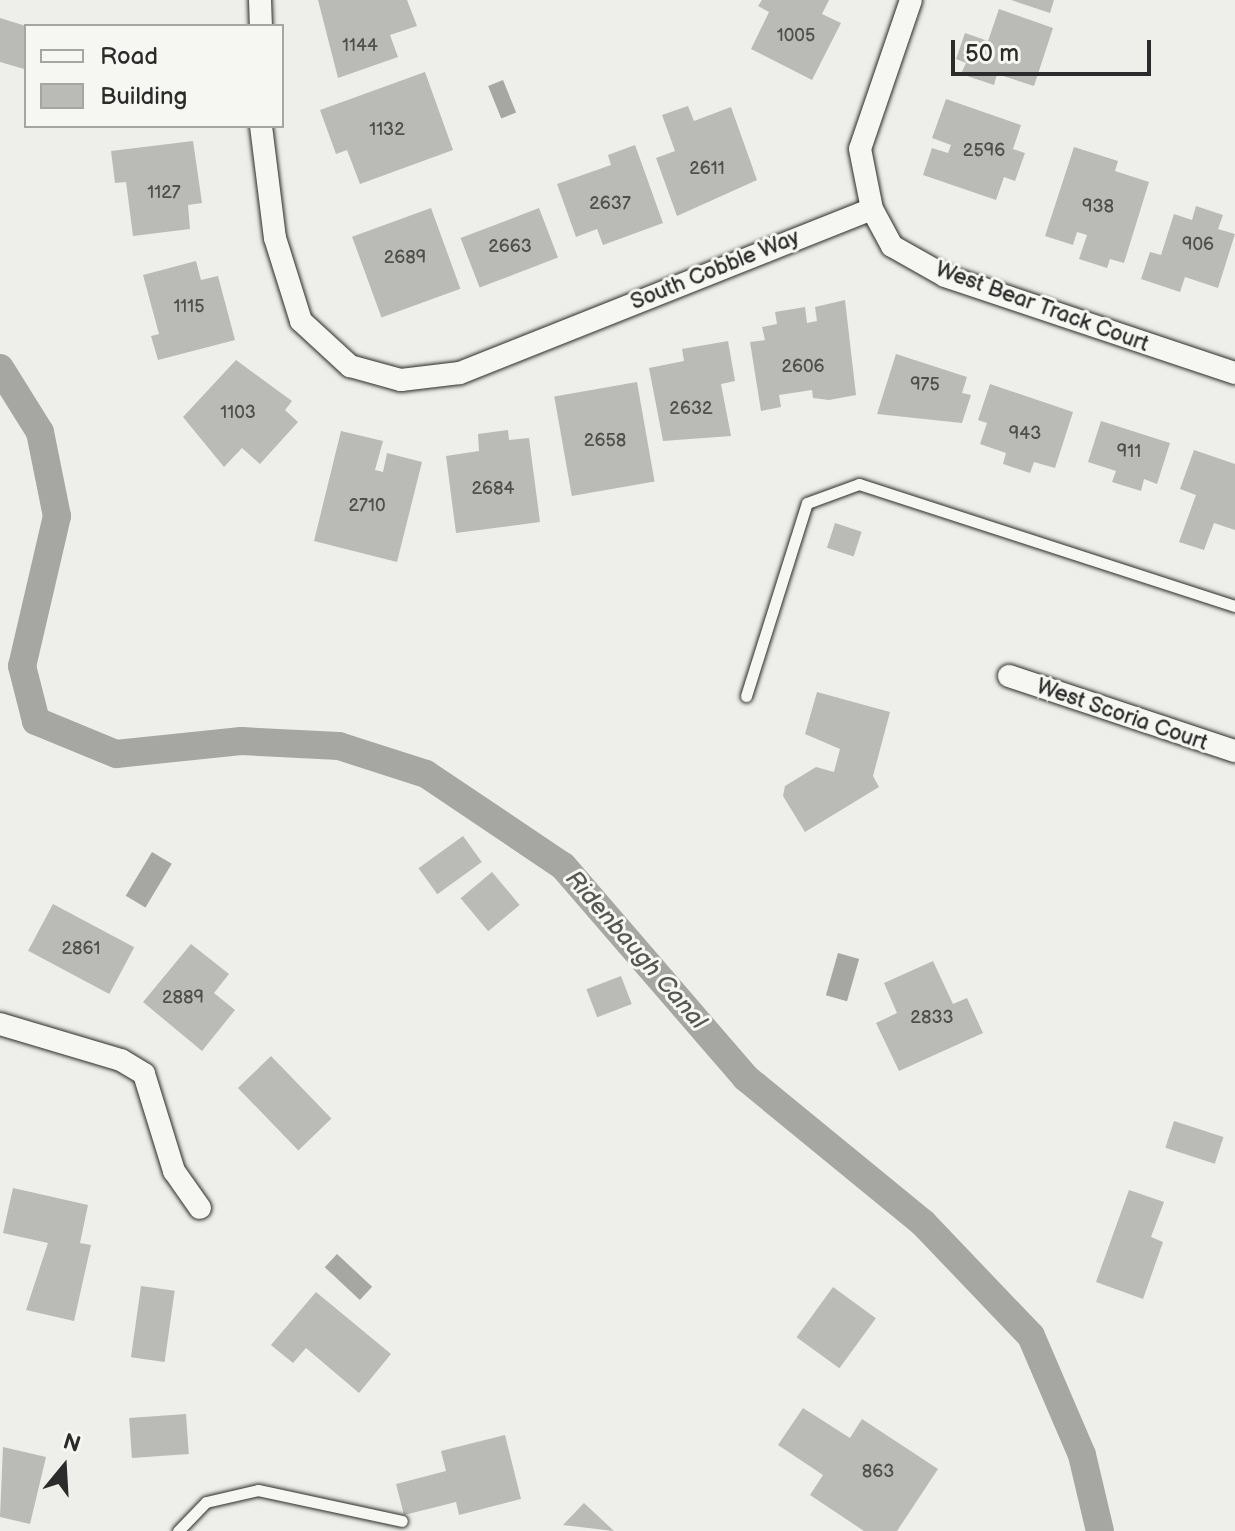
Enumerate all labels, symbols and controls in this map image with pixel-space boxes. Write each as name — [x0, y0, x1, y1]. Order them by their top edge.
legend — [24, 24, 284, 128]
scale bar — [955, 24, 1155, 74]
house number: 1005 — [777, 25, 815, 47]
house number: 1144 — [342, 35, 378, 57]
text: 50 m — [965, 39, 1019, 68]
text: Road — [100, 42, 158, 71]
text: Building — [100, 82, 187, 111]
house number: 1132 — [369, 119, 405, 141]
house number: 2596 — [963, 140, 1005, 162]
house number: 2611 — [689, 158, 725, 180]
house number: 1127 — [147, 182, 181, 204]
house number: 2637 — [589, 193, 631, 215]
house number: 938 — [1082, 196, 1114, 218]
street label: South Cobble Way — [626, 224, 804, 316]
house number: 906 — [1182, 234, 1214, 256]
house number: 2663 — [488, 236, 532, 258]
house number: 2689 — [384, 247, 426, 269]
street label: West Bear Track Court — [932, 256, 1152, 358]
house number: 1115 — [173, 296, 205, 318]
house number: 2606 — [781, 356, 825, 378]
house number: 975 — [910, 374, 940, 396]
house number: 2632 — [669, 398, 713, 420]
house number: 1103 — [220, 402, 256, 424]
house number: 943 — [1009, 423, 1041, 445]
house number: 2658 — [584, 430, 626, 452]
house number: 911 — [1117, 441, 1141, 463]
house number: 2684 — [471, 478, 515, 500]
house number: 2710 — [348, 495, 386, 517]
street label: West Scoria Court — [1033, 673, 1211, 757]
water label: Ridenbaugh Canal — [559, 865, 713, 1035]
house number: 2861 — [61, 938, 101, 960]
house number: 2889 — [162, 987, 204, 1009]
house number: 2833 — [910, 1007, 954, 1029]
north arrow — [24, 1427, 104, 1507]
text: N — [60, 1428, 84, 1459]
house number: 863 — [862, 1461, 894, 1483]

